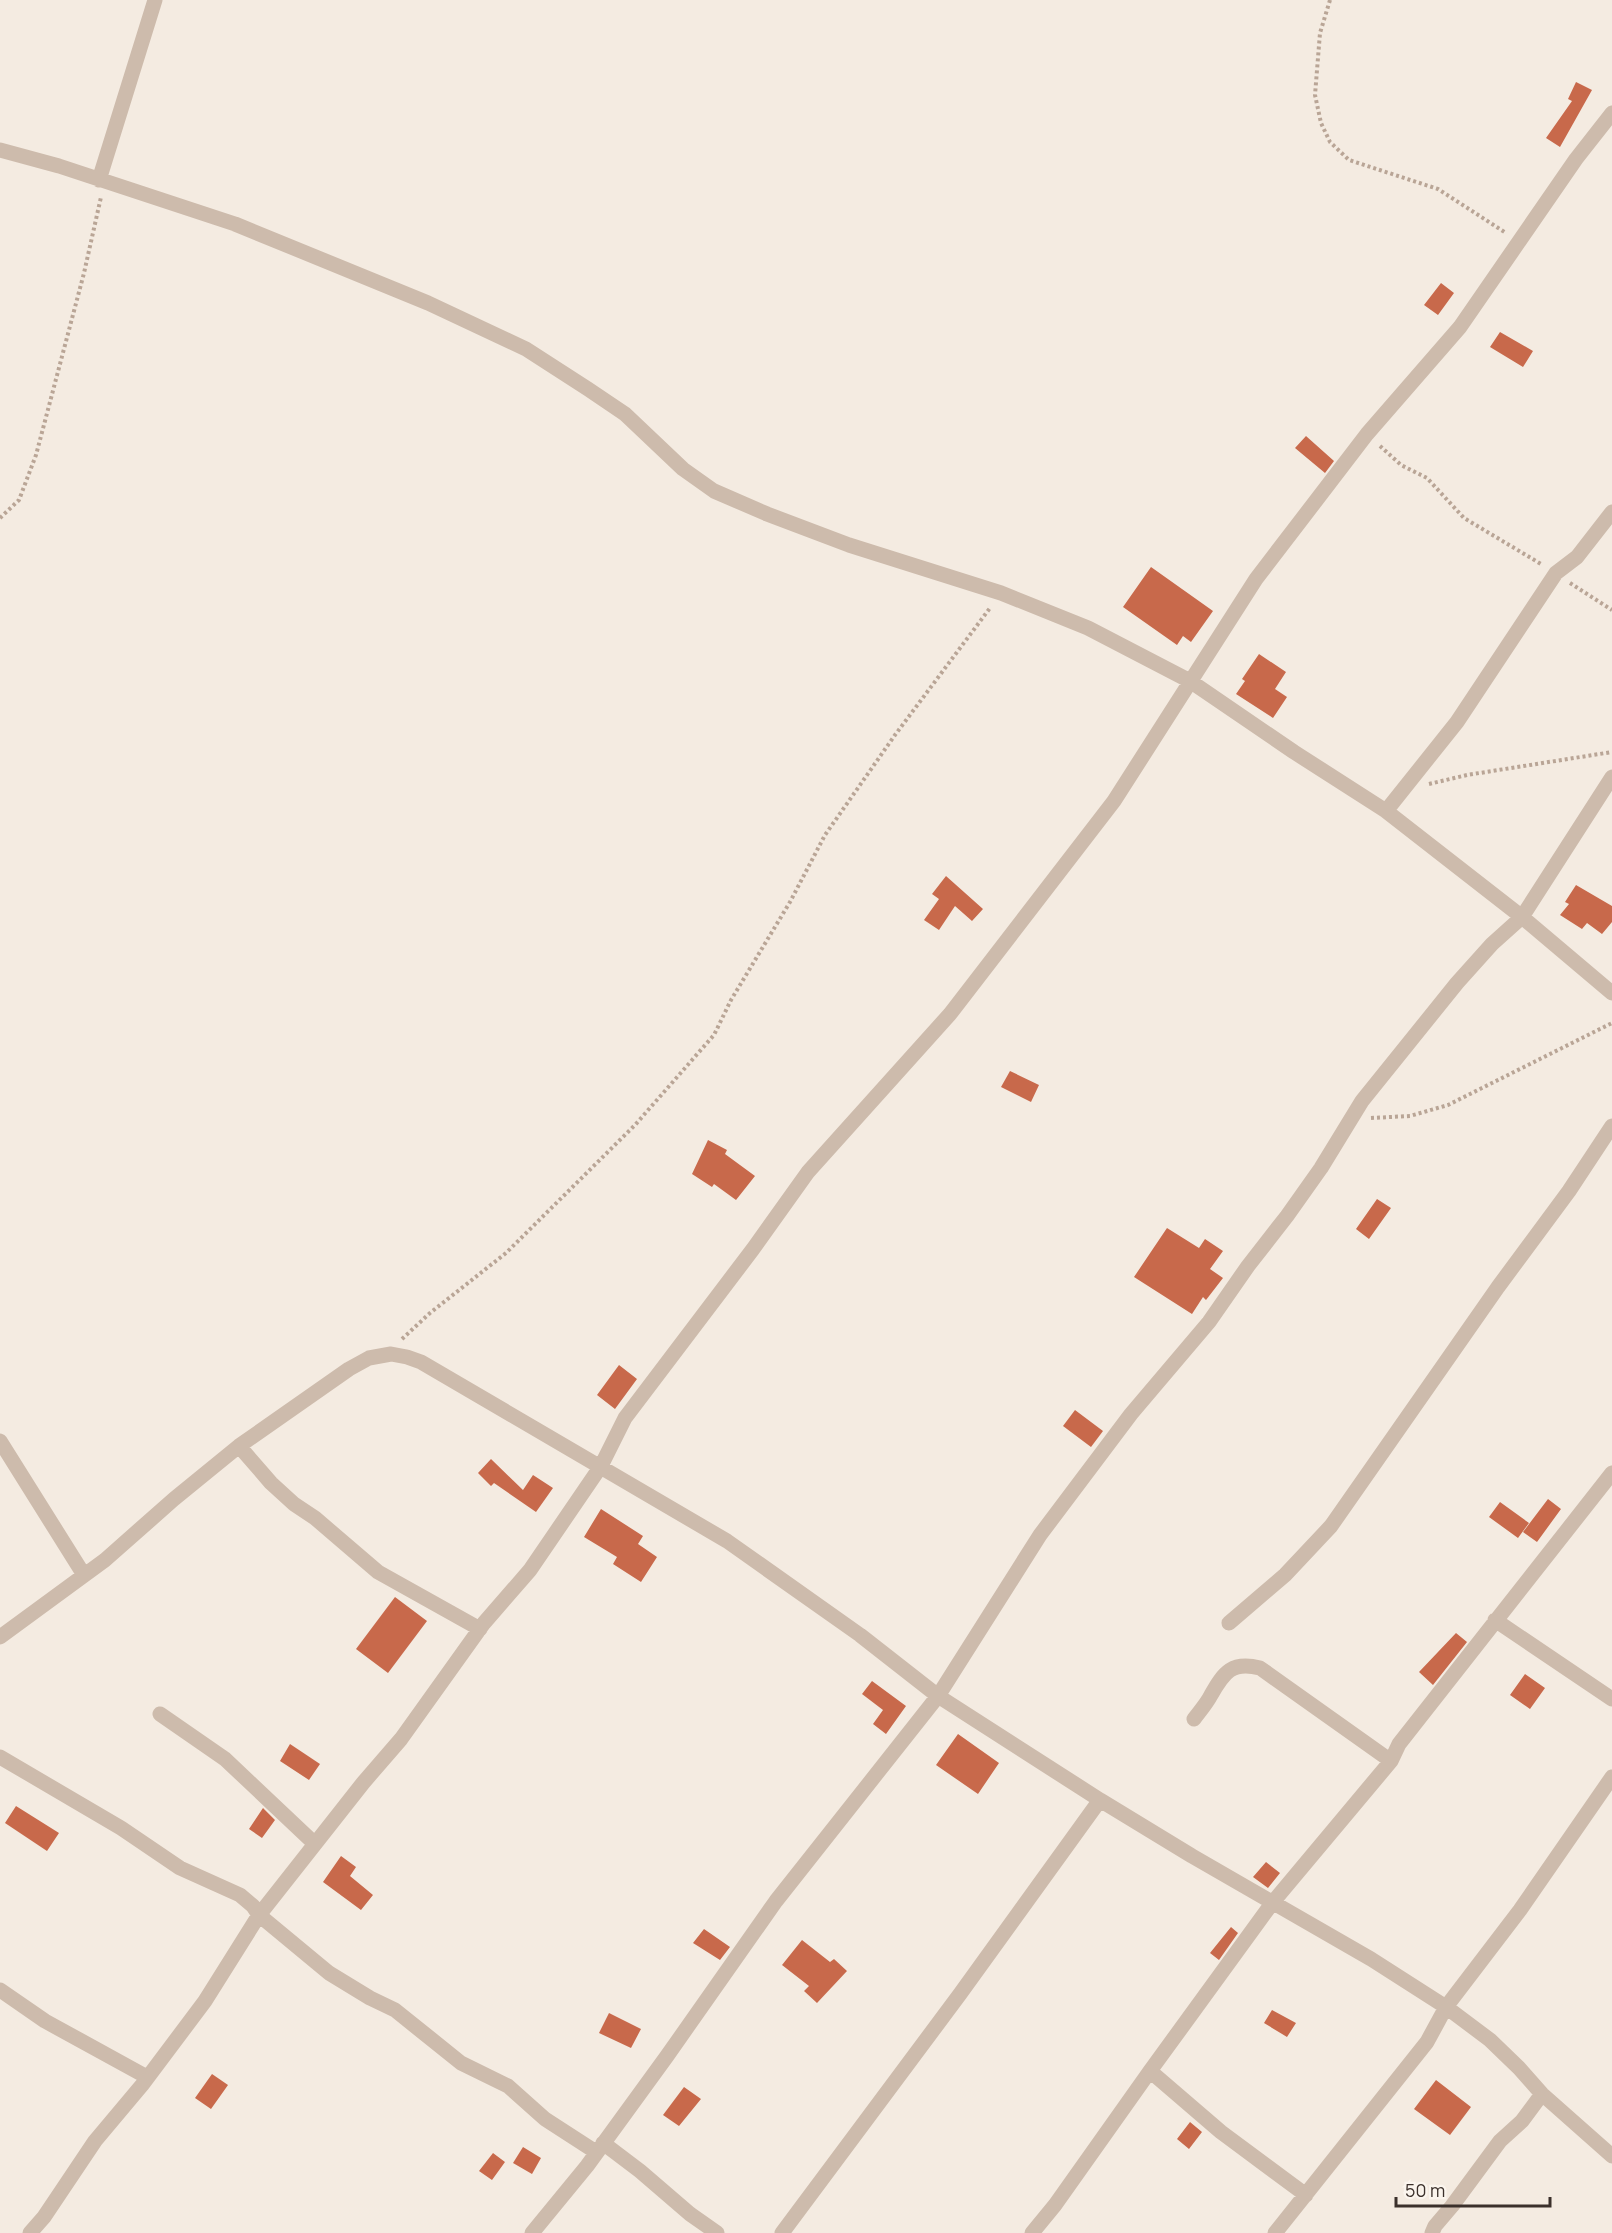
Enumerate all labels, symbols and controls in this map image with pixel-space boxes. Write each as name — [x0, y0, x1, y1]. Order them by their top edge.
scale bar — [1396, 2170, 1550, 2208]
text: 50 m — [1405, 2178, 1445, 2202]

